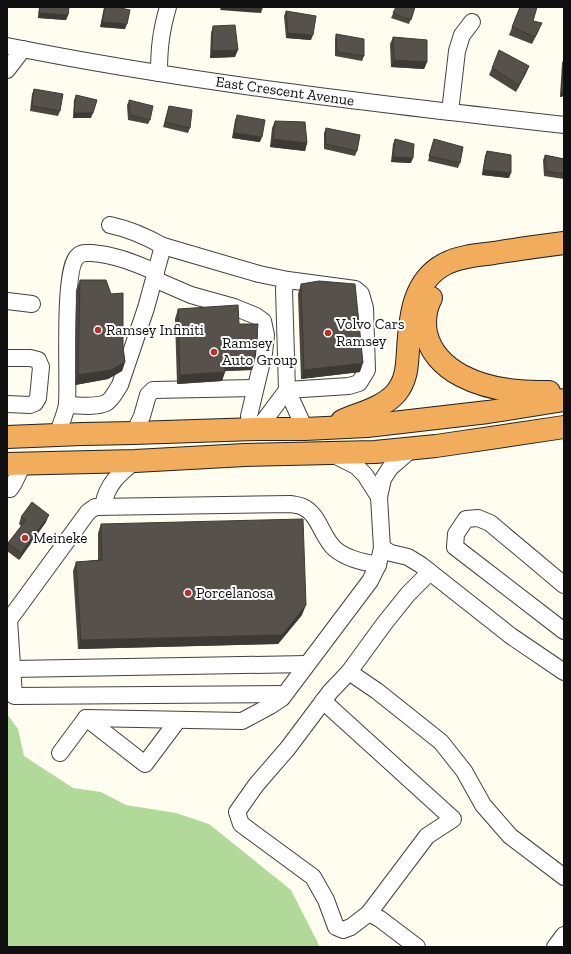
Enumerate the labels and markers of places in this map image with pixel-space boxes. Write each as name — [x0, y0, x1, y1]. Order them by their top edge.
place label: Volvo Cars Ramsey — [335, 315, 405, 350]
place label: Ramsey Infiniti — [106, 321, 204, 339]
marker: Ramsey Infiniti — [93, 325, 103, 335]
marker: Volvo Cars Ramsey — [323, 328, 333, 338]
place label: Ramsey Auto Group — [222, 334, 298, 369]
marker: Ramsey Auto Group — [209, 347, 219, 357]
place label: Meineke — [33, 529, 87, 547]
marker: Meineke — [20, 533, 30, 543]
place label: Porcelanosa — [196, 584, 274, 602]
marker: Porcelanosa — [183, 588, 193, 598]

